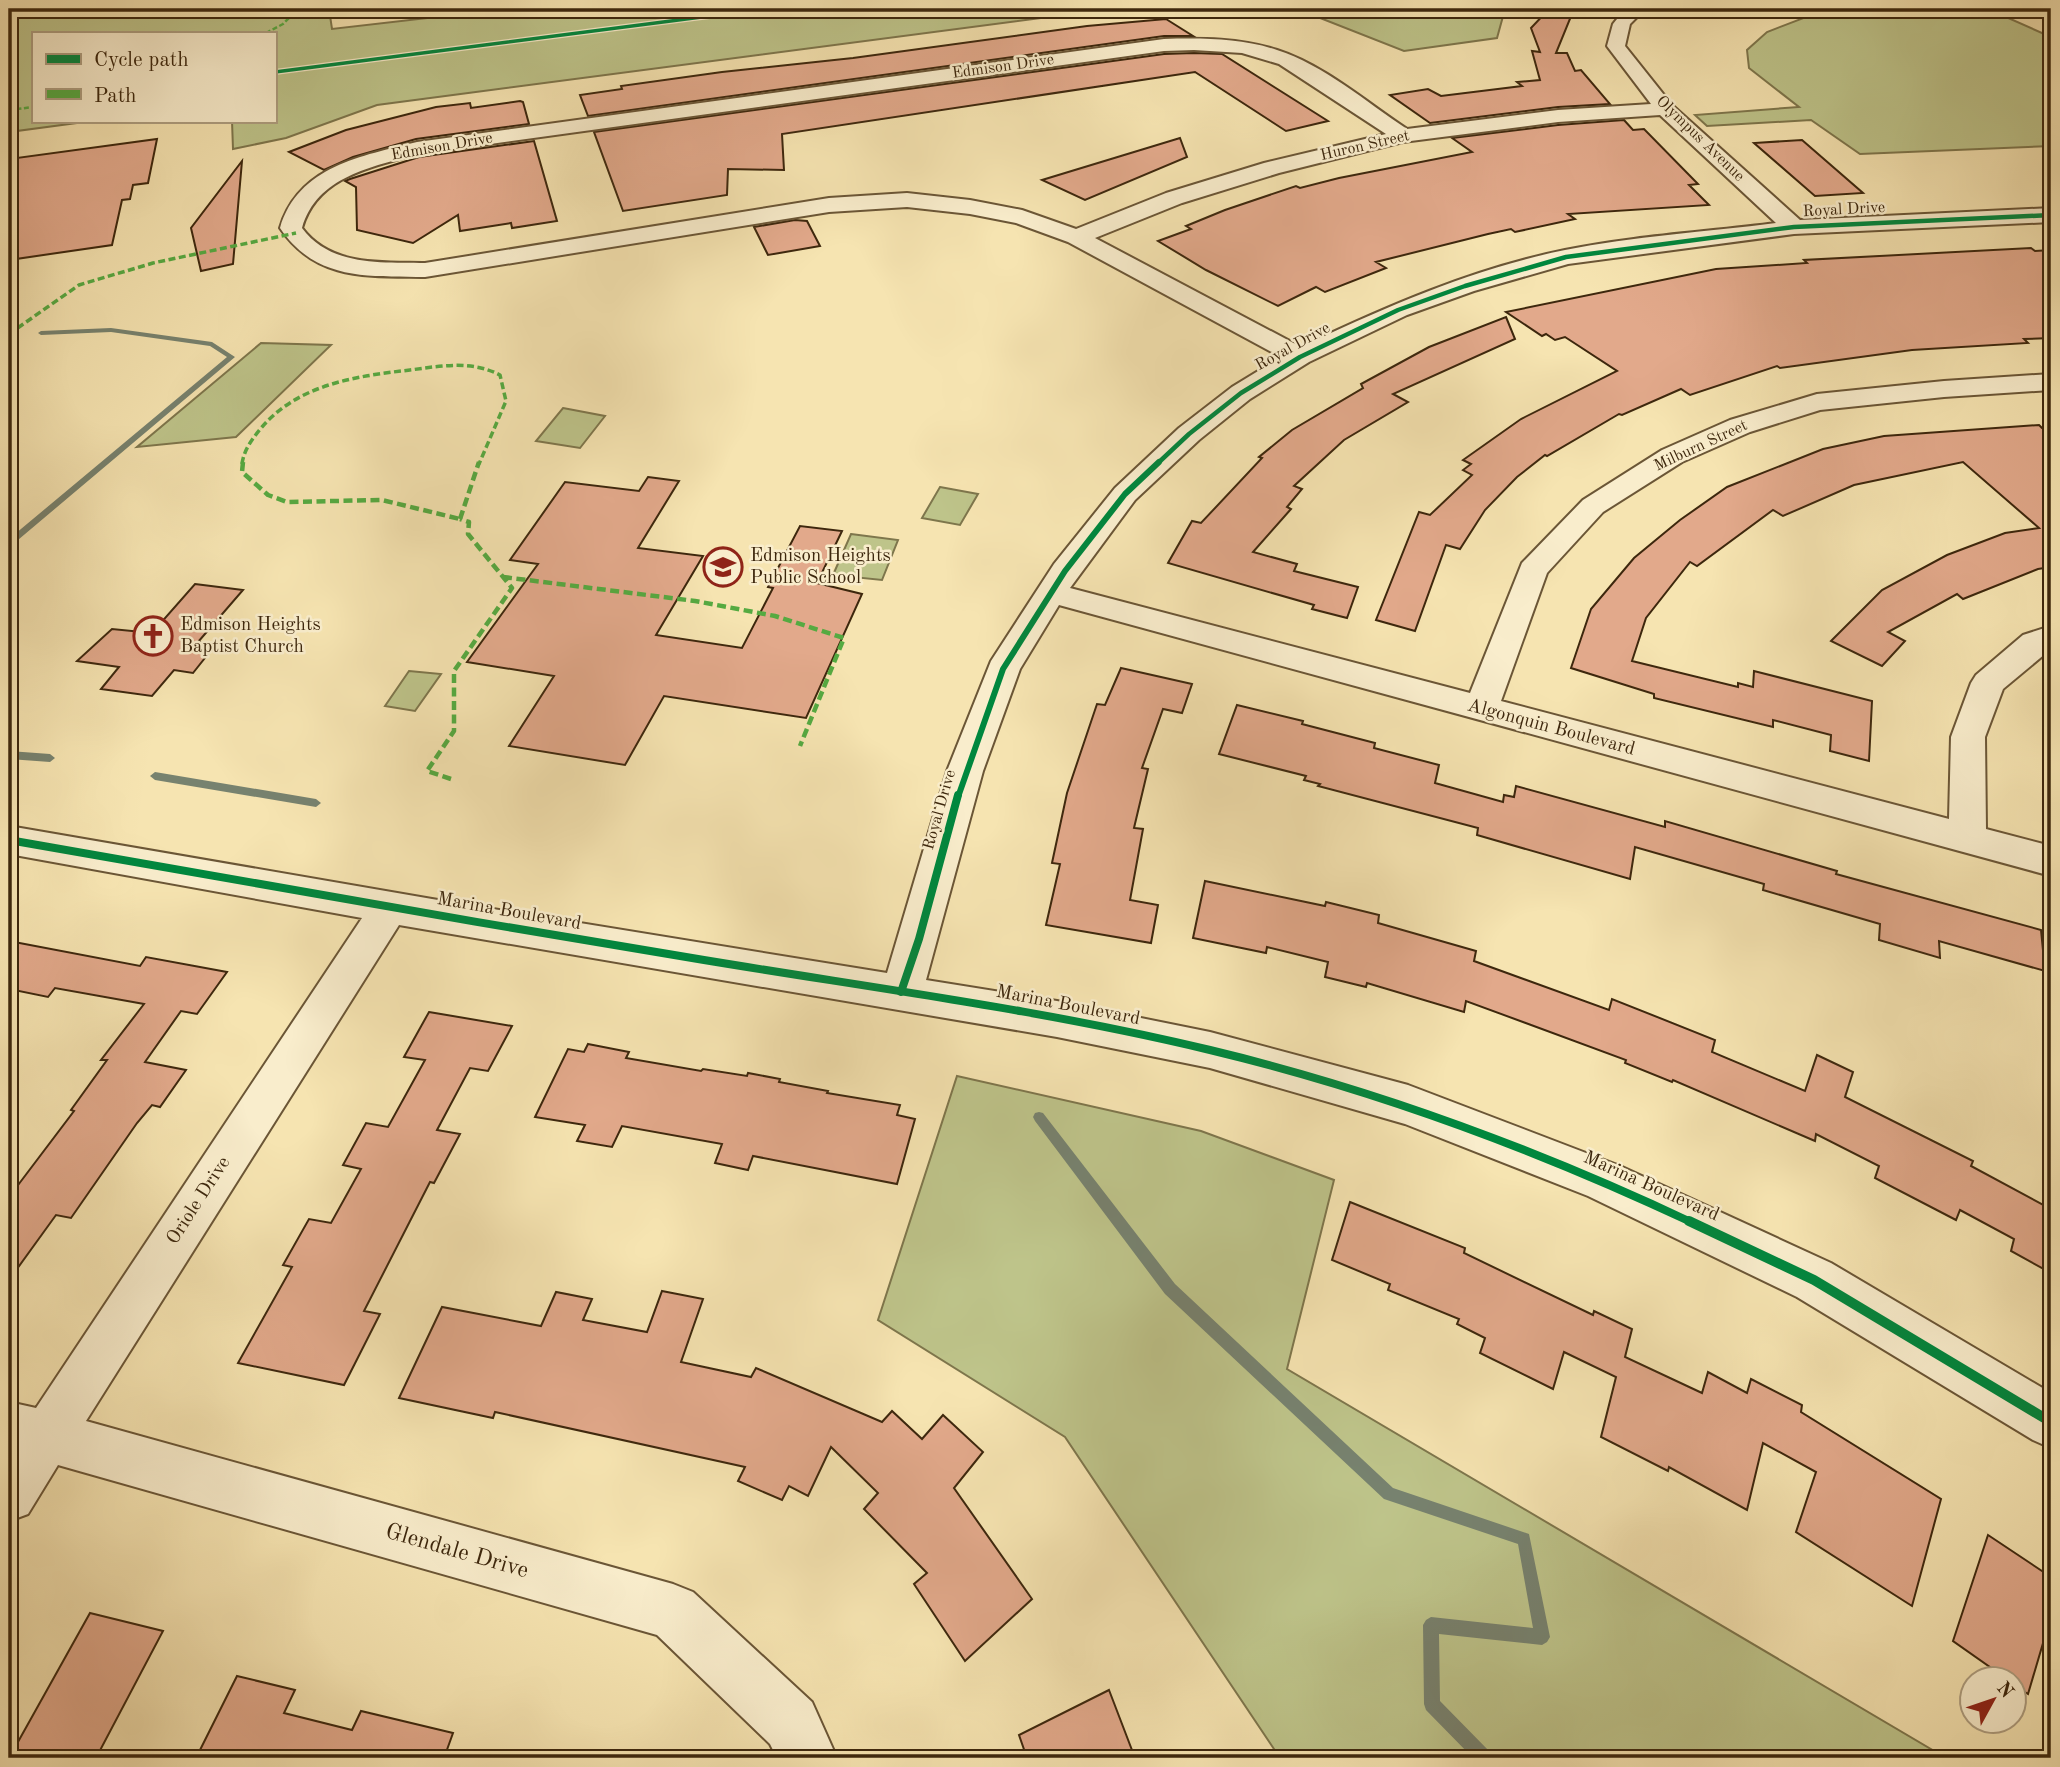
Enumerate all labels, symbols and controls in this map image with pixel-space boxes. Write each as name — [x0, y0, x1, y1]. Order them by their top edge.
legend — [32, 32, 276, 122]
text: Cycle path — [94, 50, 189, 71]
street label: Edmison Drive — [951, 52, 1055, 82]
text: Path — [94, 86, 137, 107]
street label: Olympus Avenue — [1653, 93, 1747, 185]
street label: Huron Street — [1319, 128, 1412, 164]
street label: Edmison Drive — [390, 130, 494, 164]
street label: Royal Drive — [1802, 200, 1886, 220]
street label: Royal Drive — [1253, 320, 1333, 374]
street label: Milburn Street — [1652, 417, 1750, 475]
school or university icon: Edmison Heights Public School — [702, 546, 744, 588]
place label: Edmison Heights Public School — [750, 547, 891, 588]
church icon: Edmison Heights Baptist Church — [132, 615, 174, 657]
place label: Edmison Heights Baptist Church — [180, 616, 321, 657]
street label: Algonquin Boulevard — [1465, 696, 1637, 760]
street label: Royal Drive — [921, 768, 959, 852]
street label: Marina Boulevard — [435, 890, 583, 934]
street label: Marina Boulevard — [994, 983, 1142, 1029]
street label: Marina Boulevard — [1580, 1149, 1722, 1225]
street label: Oriole Drive — [164, 1154, 234, 1248]
street label: Glendale Drive — [383, 1520, 531, 1582]
north arrow — [1958, 1666, 2028, 1736]
text: N — [1992, 1679, 2016, 1703]

